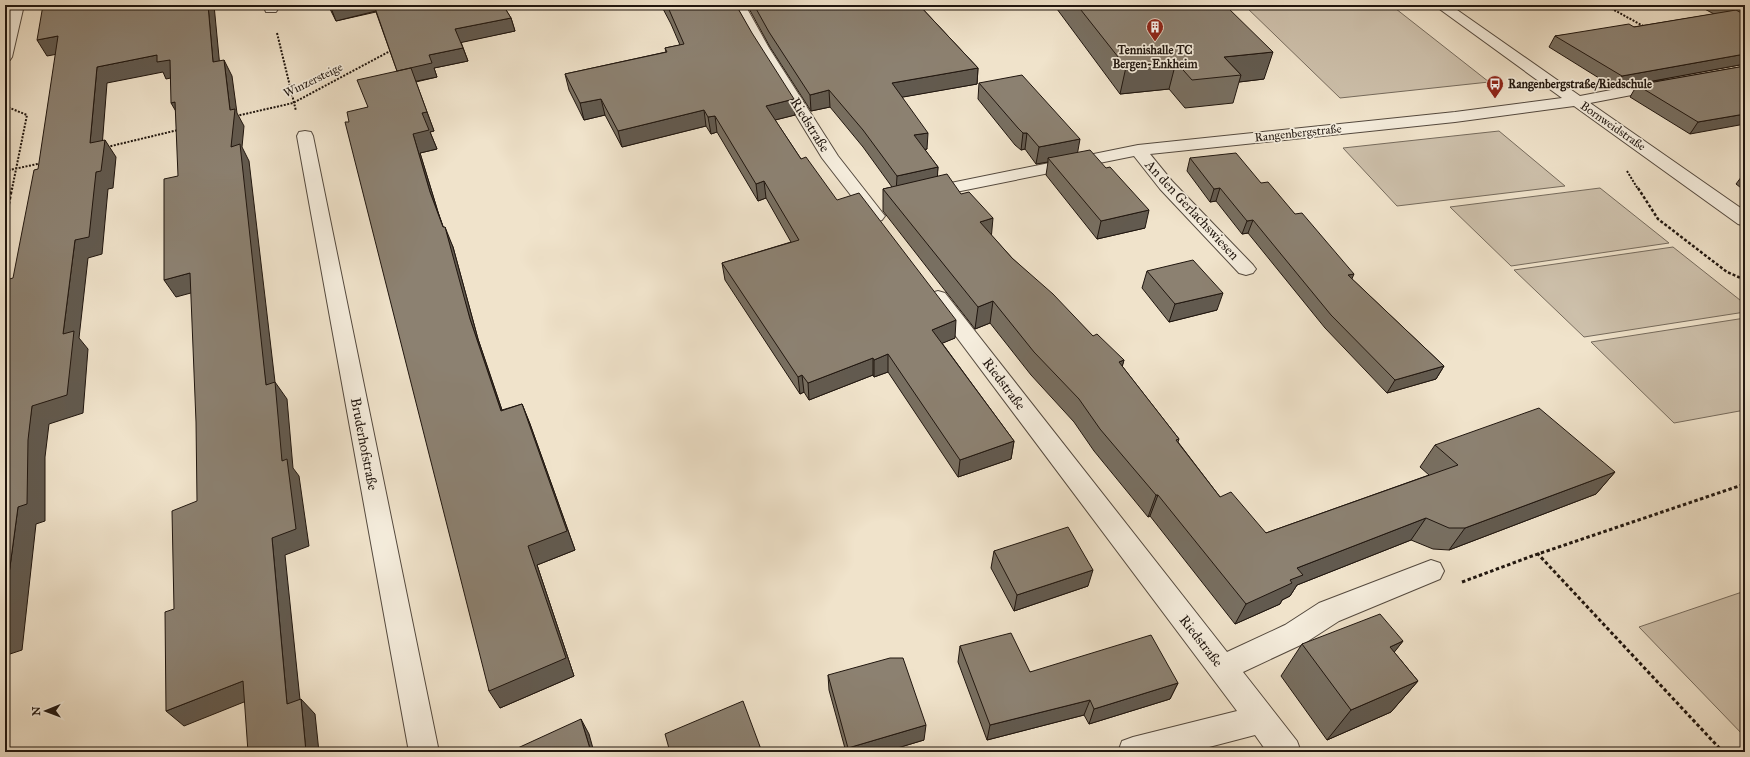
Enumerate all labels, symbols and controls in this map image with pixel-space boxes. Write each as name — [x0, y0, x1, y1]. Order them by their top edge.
building icon: Tennishalle TC Bergen-Enkheim — [1145, 17, 1165, 42]
place label: Tennishalle TC Bergen-Enkheim — [1112, 43, 1198, 72]
street label: Winzersteige — [281, 60, 345, 101]
bus stop icon: Rangenbergstraße/Riedschule — [1485, 74, 1505, 99]
place label: Rangenbergstraße/Riedschule — [1508, 77, 1652, 92]
street label: Riedstraße — [787, 95, 833, 155]
street label: Bornweidstraße — [1578, 98, 1648, 154]
street label: Rangenbergstraße — [1254, 121, 1342, 146]
street label: An den Gerlachswiesen — [1141, 156, 1243, 264]
street label: Riedstraße — [979, 355, 1029, 414]
street label: Bruderhofstraße — [347, 396, 381, 492]
street label: Riedstraße — [1176, 612, 1227, 670]
north arrow — [26, 691, 66, 731]
text: N — [30, 706, 43, 716]

